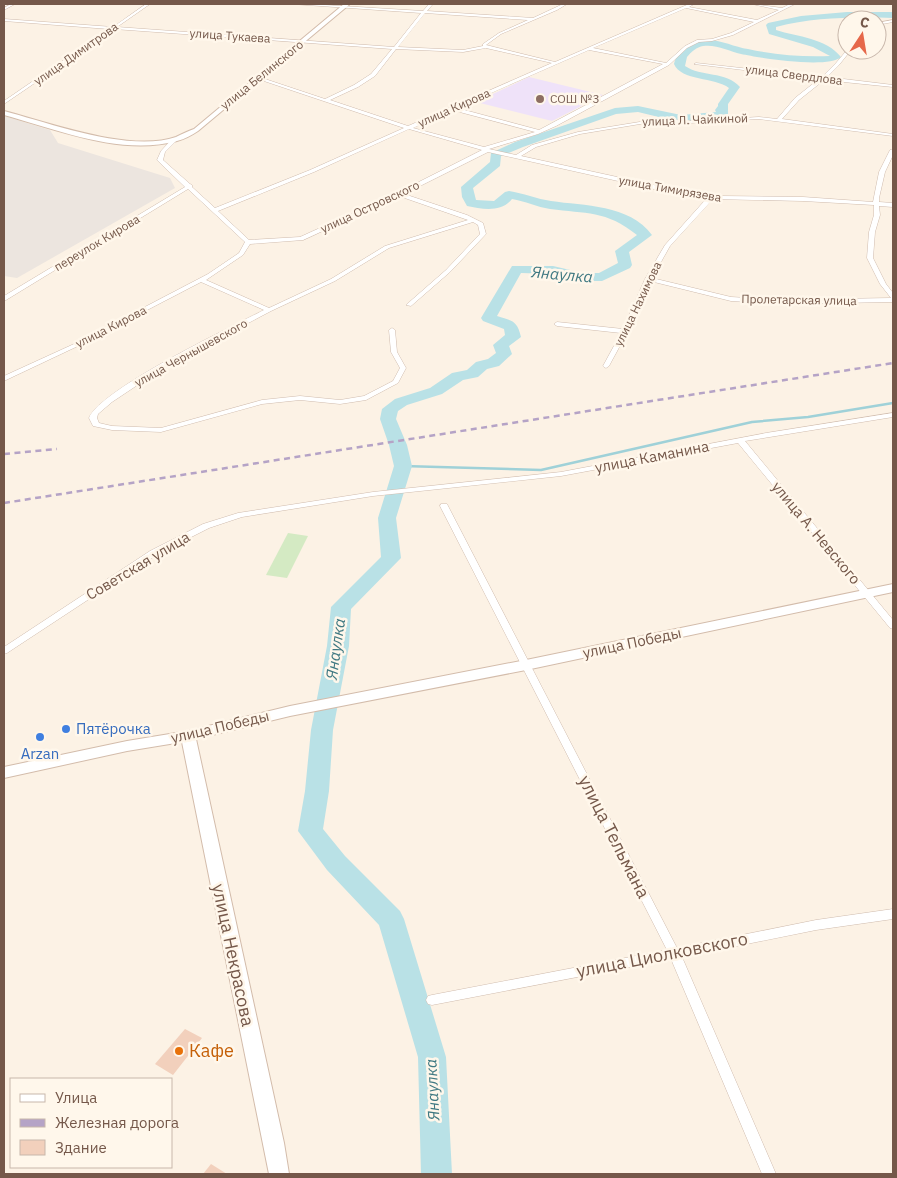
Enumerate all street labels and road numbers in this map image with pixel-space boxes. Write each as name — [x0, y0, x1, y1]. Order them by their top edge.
street label: улица Димитрова — [31, 19, 121, 88]
street label: улица Тукаева — [189, 25, 272, 46]
street label: улица Белинского — [217, 36, 306, 113]
street label: улица Свердлова — [745, 61, 844, 88]
street label: улица Кирова — [415, 85, 493, 130]
street label: улица Л. Чайкиной — [642, 110, 748, 129]
street label: улица Тимирязева — [618, 172, 723, 205]
street label: улица Островского — [318, 177, 422, 236]
street label: переулок Кирова — [51, 211, 143, 274]
street label: улица Нахимова — [611, 258, 665, 349]
street label: Пролетарская улица — [741, 291, 857, 308]
street label: улица Кирова — [73, 302, 149, 351]
street label: улица Чернышевского — [132, 315, 250, 390]
street label: улица Каманина — [593, 436, 711, 477]
street label: улица А. Невского — [768, 477, 865, 588]
street label: Советская улица — [82, 527, 193, 604]
street label: улица Победы — [581, 623, 683, 662]
street label: улица Победы — [169, 706, 271, 747]
street label: улица Тельмана — [574, 771, 656, 902]
street label: улица Некрасова — [207, 881, 260, 1029]
street label: улица Циолковского — [574, 927, 750, 982]

